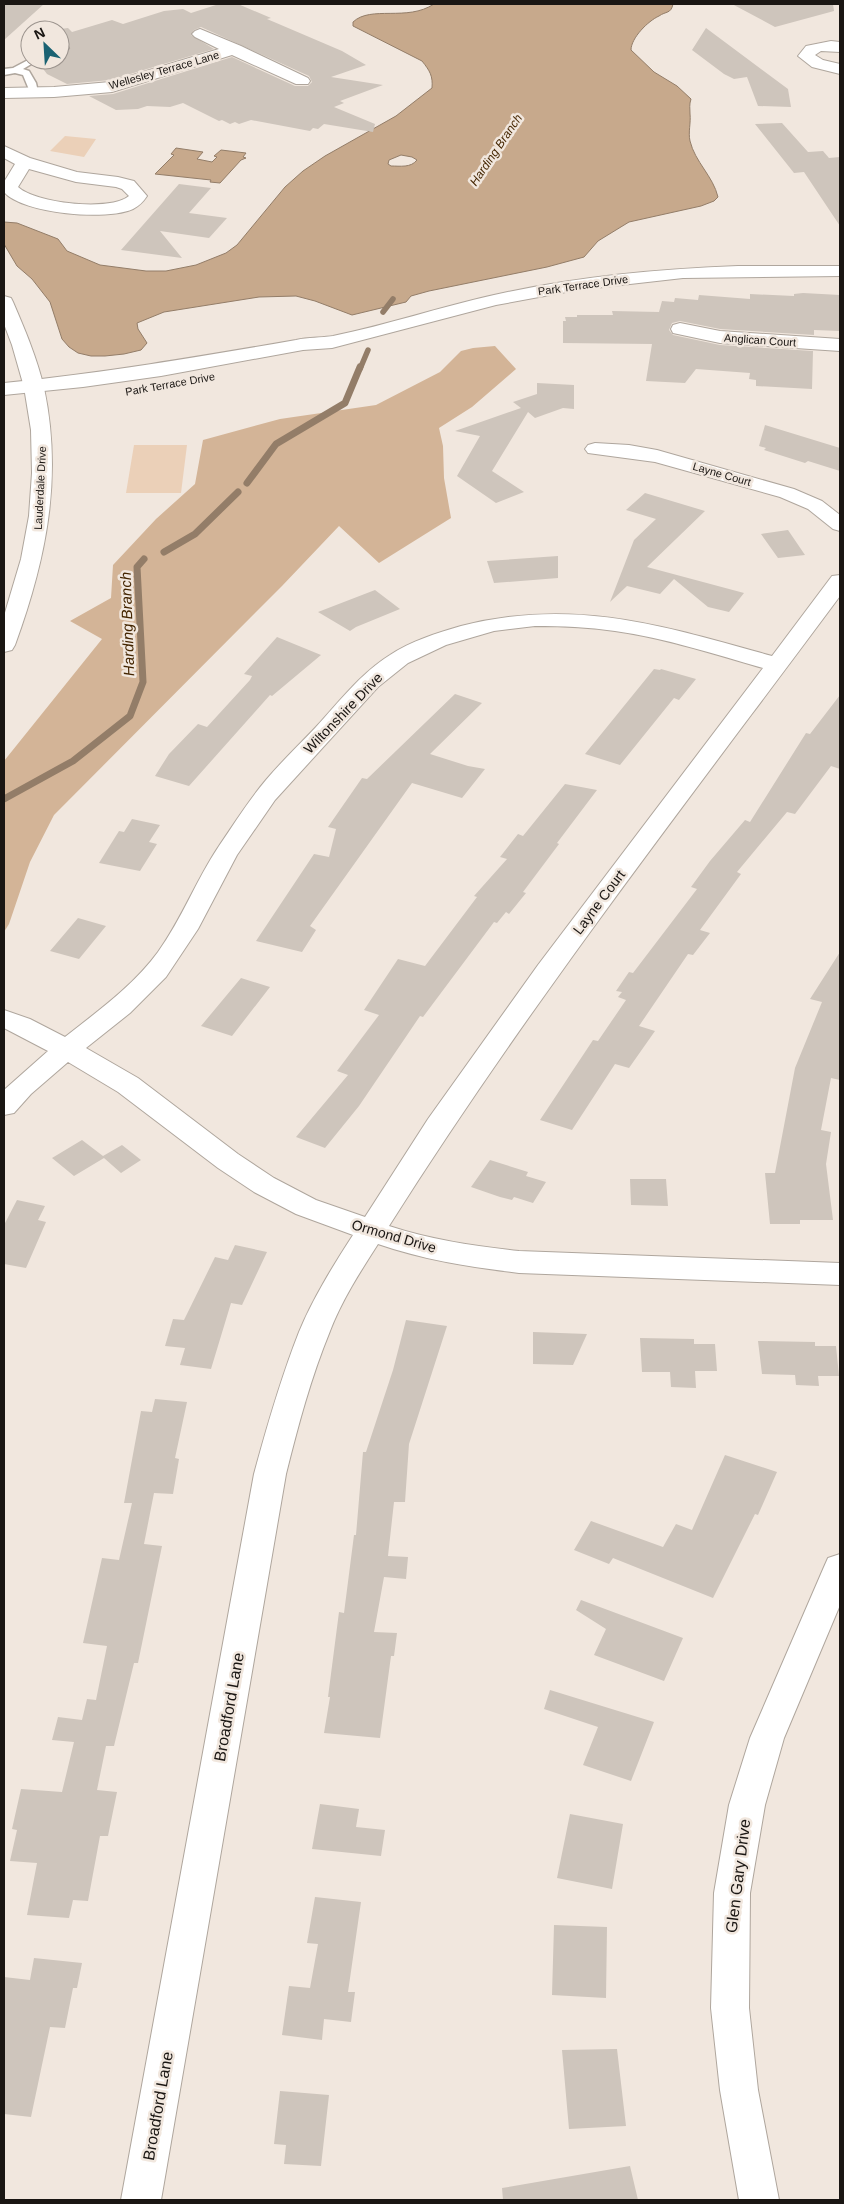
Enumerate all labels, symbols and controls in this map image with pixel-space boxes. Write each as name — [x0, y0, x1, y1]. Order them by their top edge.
north arrow — [20, 20, 70, 70]
text: N — [32, 24, 47, 43]
street label: Wellesley Terrace Lane — [108, 49, 220, 91]
water label: Harding Branch — [467, 111, 525, 188]
street label: Park Terrace Drive — [537, 273, 629, 297]
street label: Anglican Court — [724, 331, 796, 349]
street label: Park Terrace Drive — [124, 370, 216, 398]
street label: Lauderdale Drive — [32, 446, 48, 530]
street label: Layne Court — [692, 460, 752, 488]
water label: Harding Branch — [117, 572, 137, 676]
street label: Wiltonshire Drive — [300, 669, 386, 757]
street label: Layne Court — [570, 867, 628, 937]
street label: Ormond Drive — [350, 1216, 438, 1256]
street label: Broadford Lane — [211, 1651, 247, 1763]
street label: Glen Gary Drive — [723, 1818, 753, 1934]
street label: Broadford Lane — [140, 2050, 176, 2162]

